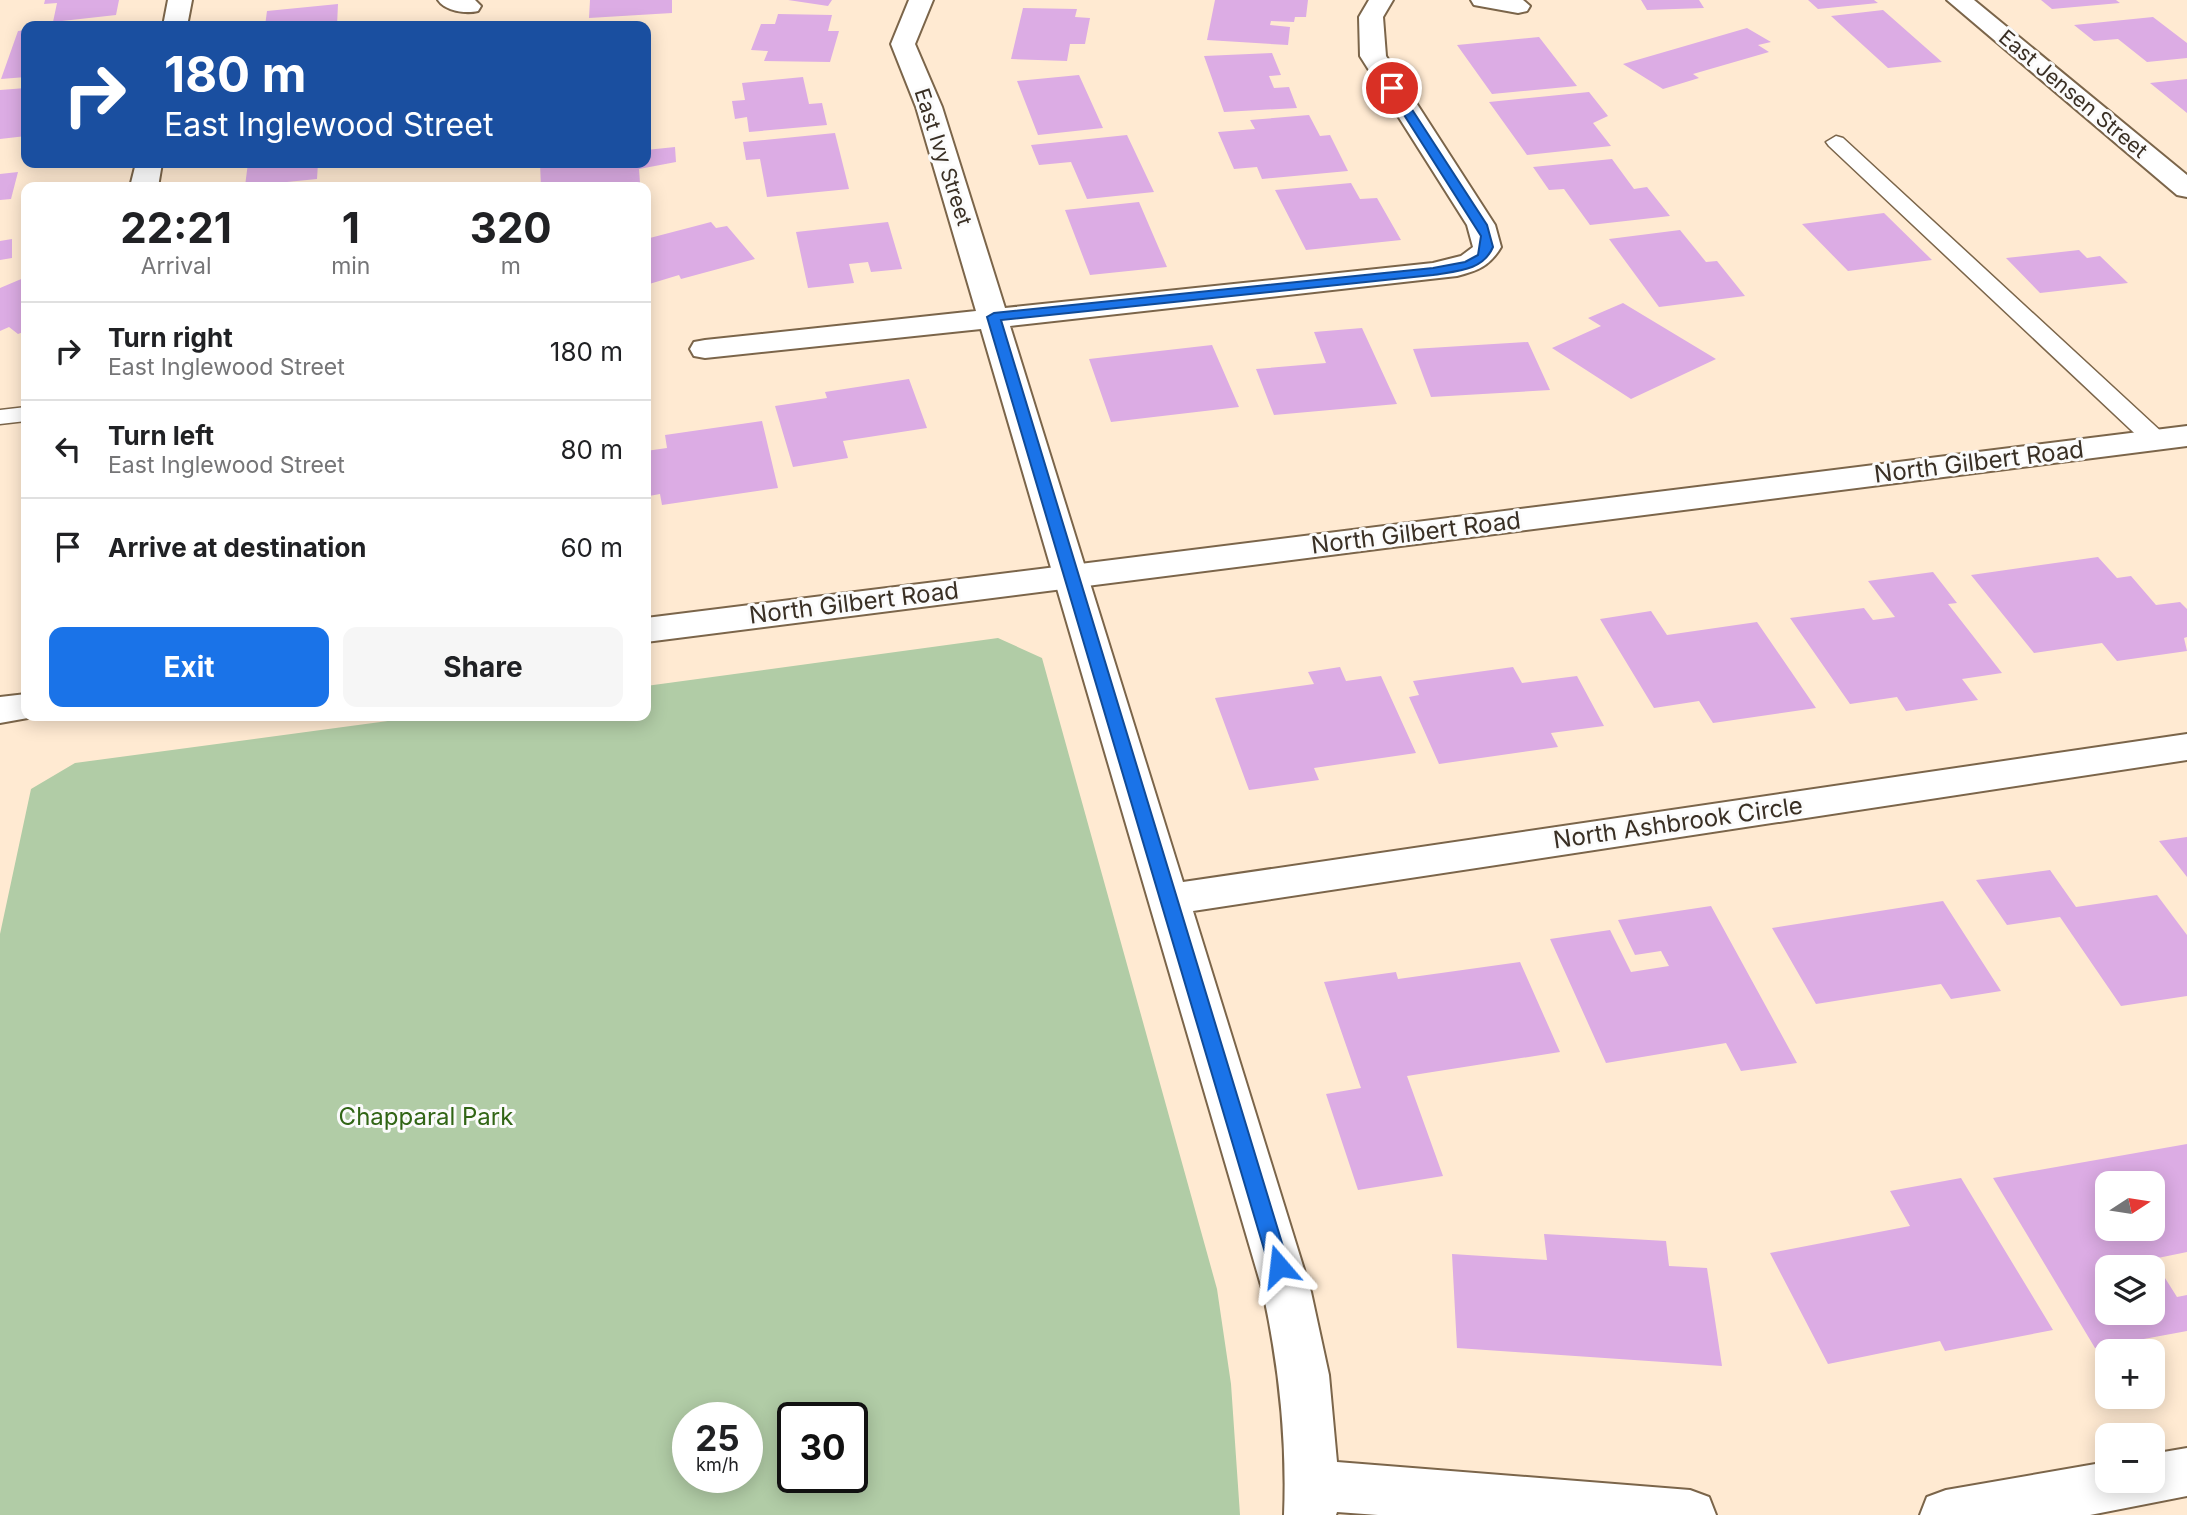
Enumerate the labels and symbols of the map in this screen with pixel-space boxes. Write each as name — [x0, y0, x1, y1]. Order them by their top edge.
street label: East Jensen Street — [1994, 24, 2153, 163]
pin — [1362, 58, 1422, 118]
street label: East Ivy Street — [910, 85, 977, 229]
street label: North Gilbert Road — [1873, 434, 2085, 489]
street label: North Gilbert Road — [1310, 505, 1522, 560]
street label: North Gilbert Road — [748, 575, 960, 630]
street label: North Ashbrook Circle — [1551, 791, 1805, 854]
park label: Chapparal Park — [339, 1102, 513, 1131]
north arrow — [2095, 1171, 2165, 1241]
position arrow — [1242, 1229, 1316, 1303]
speed limit sign: 30 — [777, 1402, 868, 1493]

